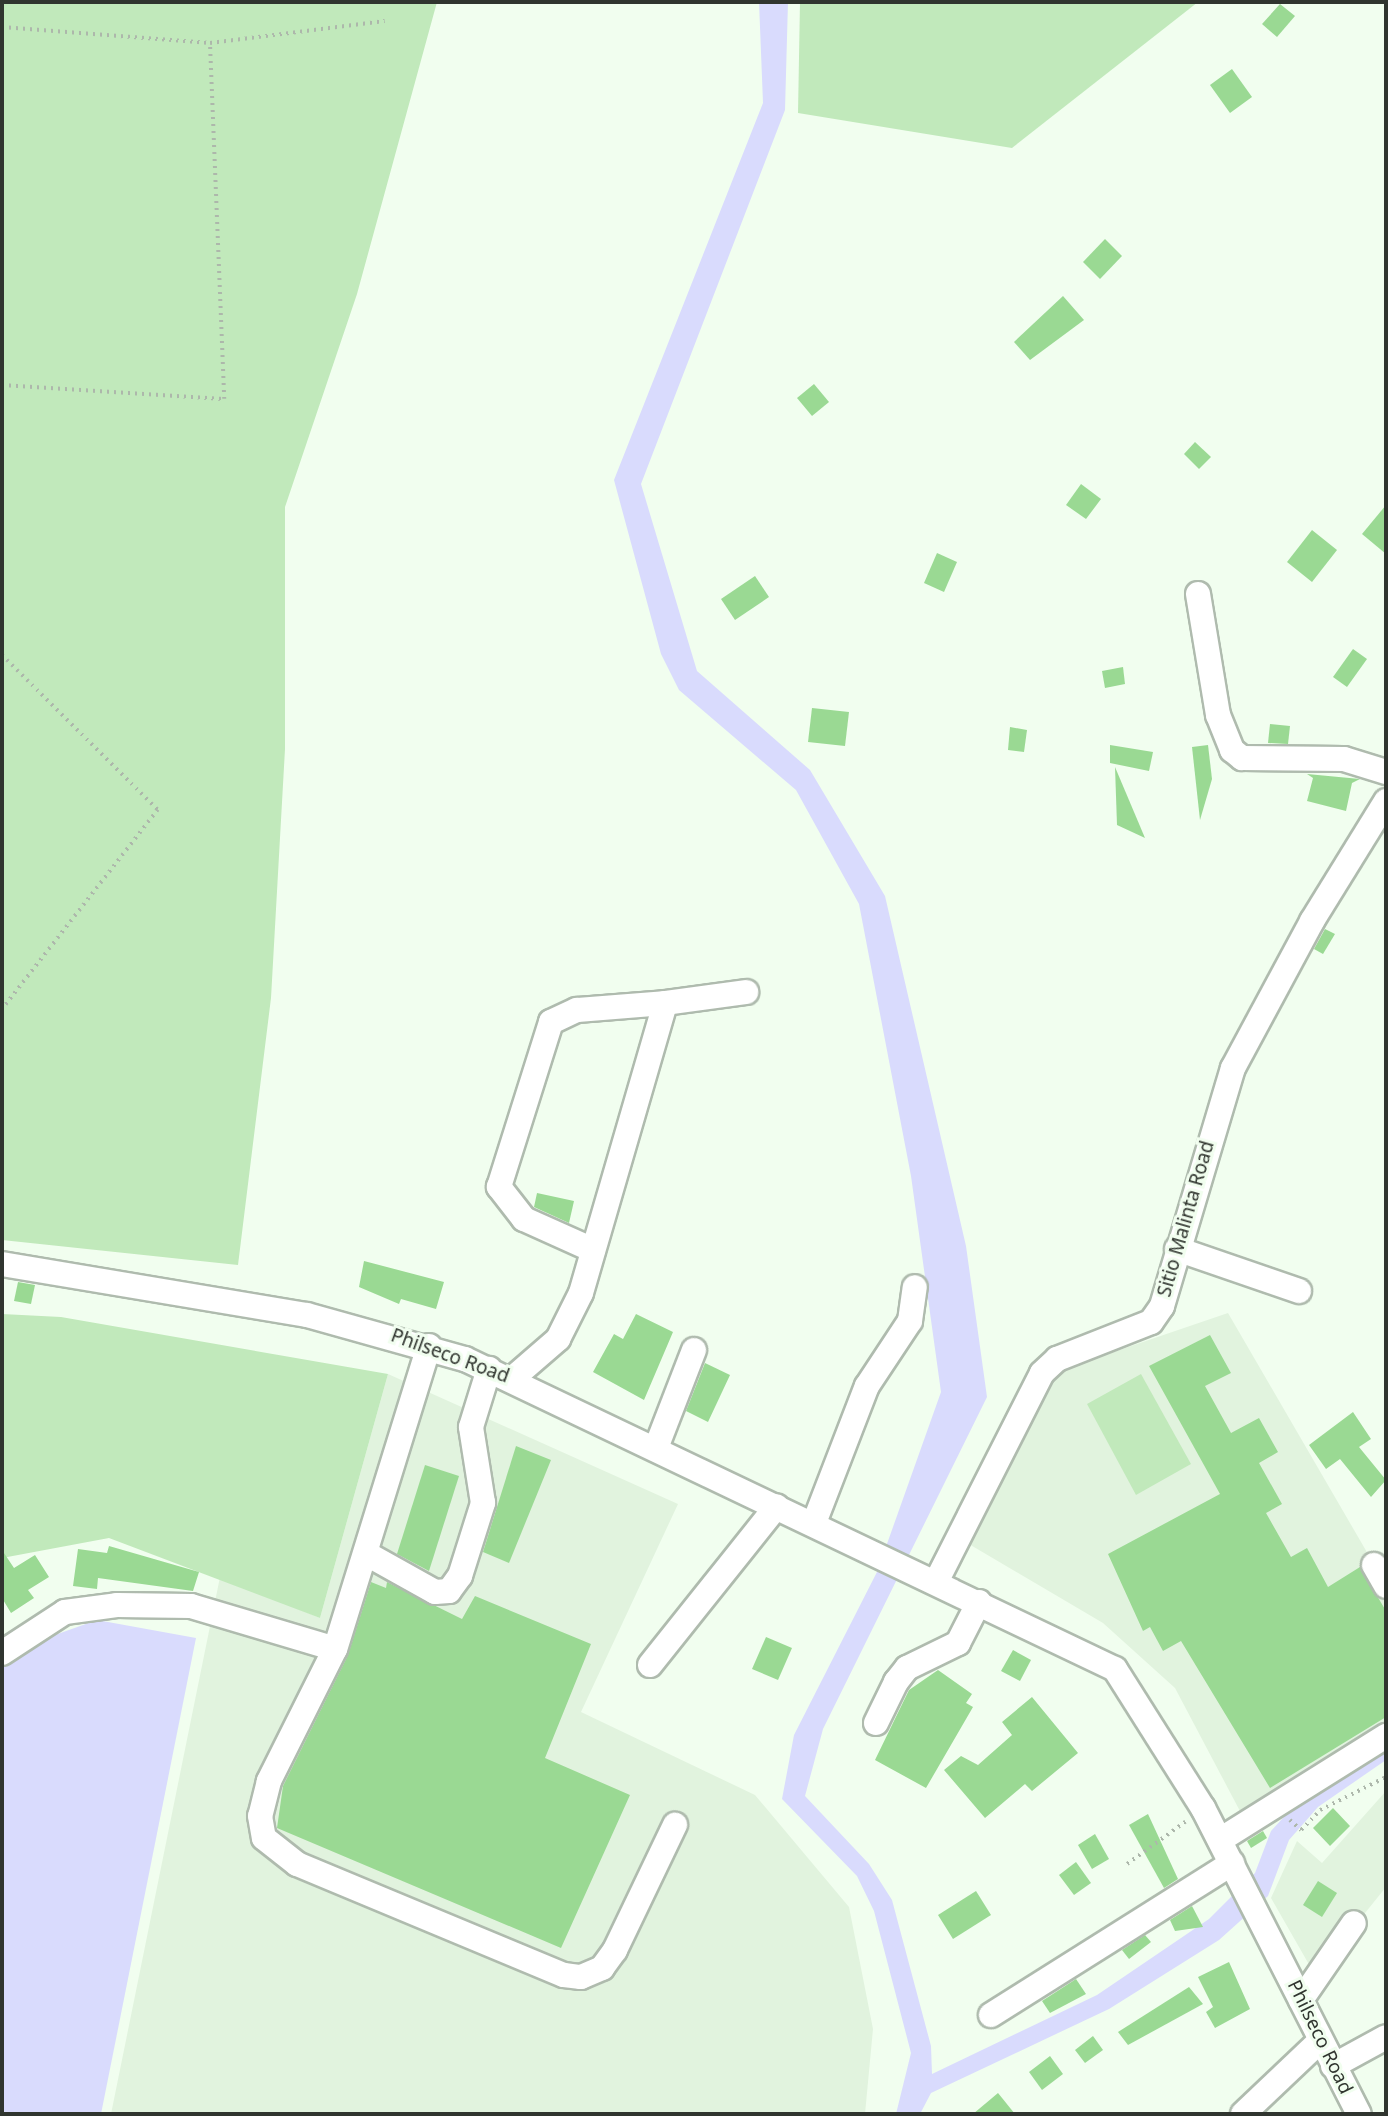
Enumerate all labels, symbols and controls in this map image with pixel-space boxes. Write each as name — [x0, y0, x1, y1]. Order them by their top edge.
street label: Sitio Malinta Road — [1153, 1138, 1219, 1300]
street label: Philseco Road — [388, 1324, 512, 1388]
street label: Philseco Road — [1283, 1976, 1357, 2098]

